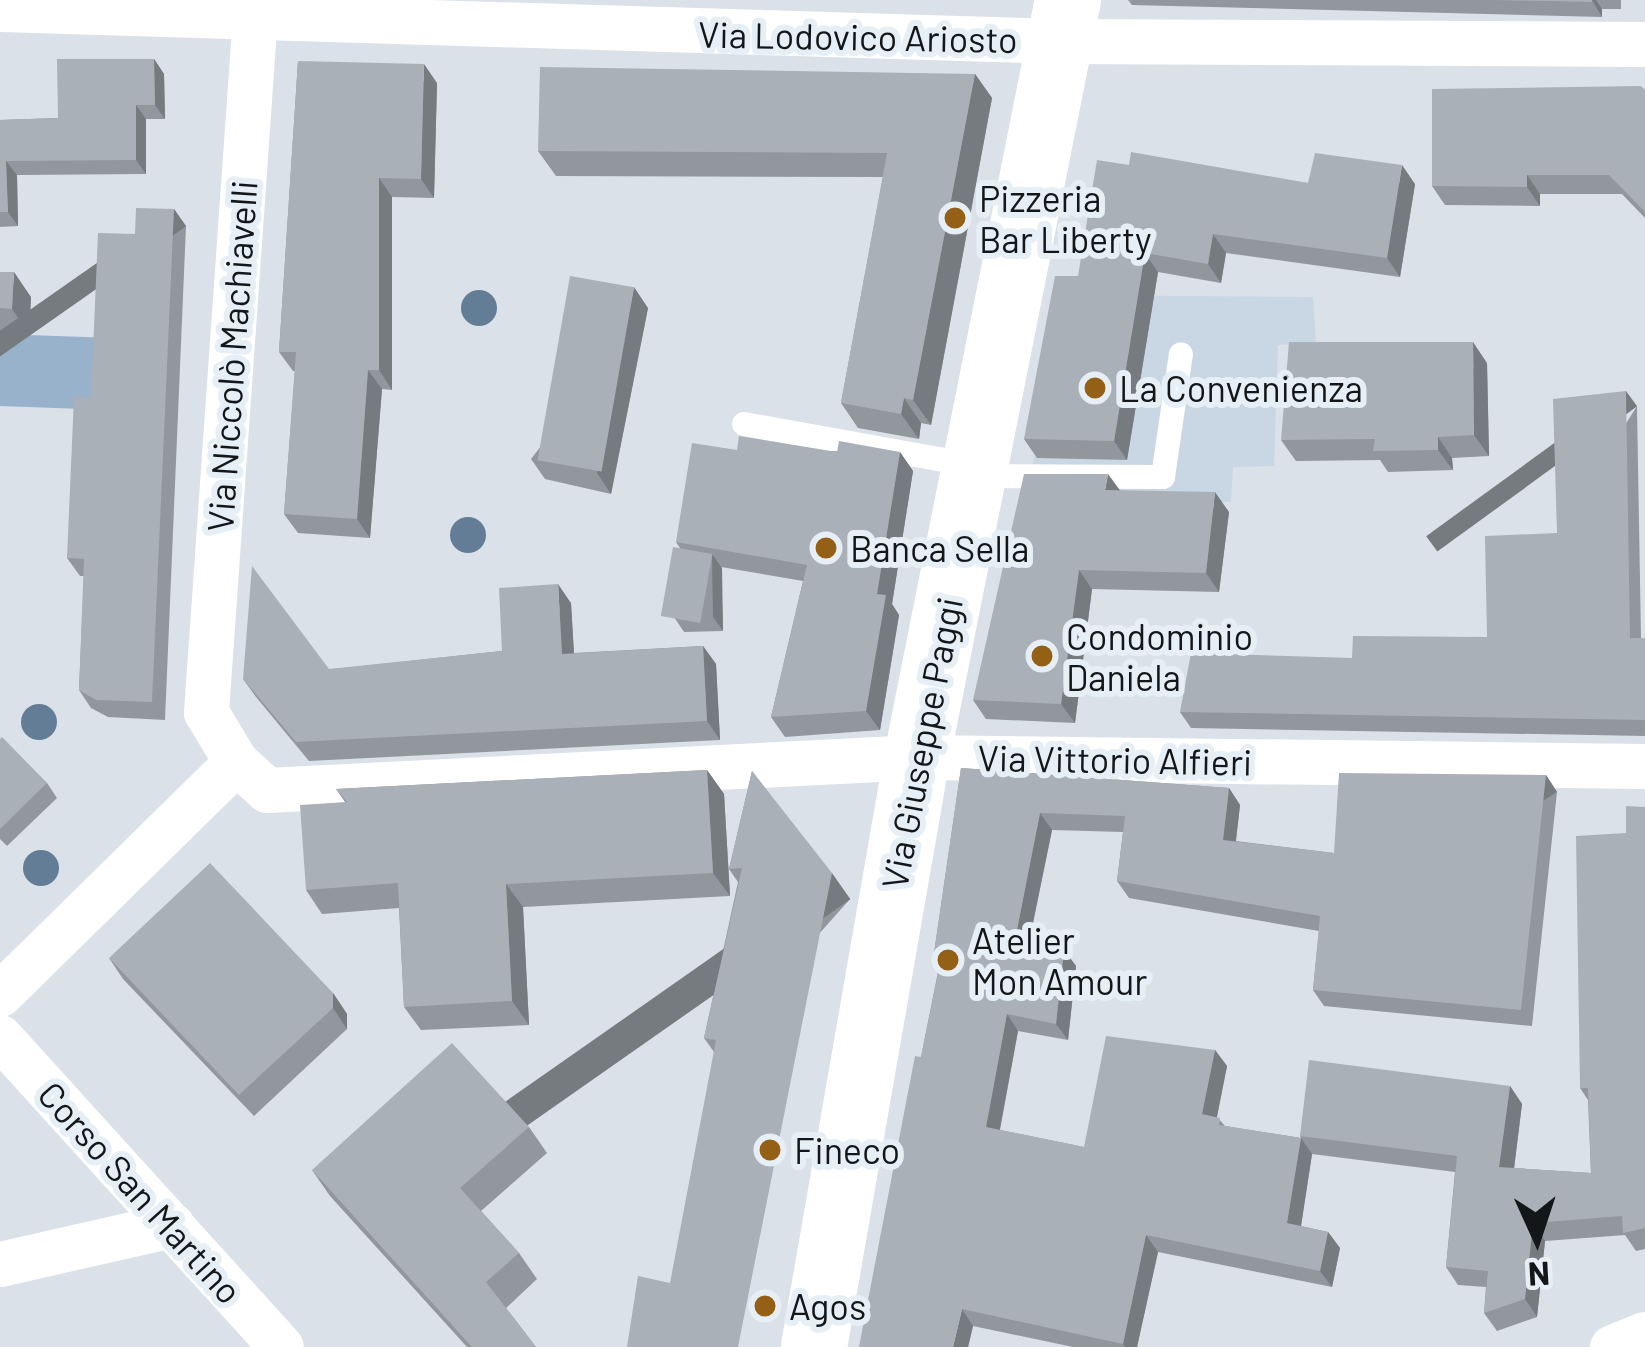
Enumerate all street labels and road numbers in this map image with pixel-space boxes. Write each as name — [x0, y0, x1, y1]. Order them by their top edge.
street label: Via Lodovico Ariosto — [698, 12, 1018, 60]
street label: Via Niccolò Machiavelli — [197, 179, 265, 533]
street label: Via Giuseppe Paggi — [872, 593, 970, 893]
street label: Via Vittorio Alfieri — [977, 735, 1253, 783]
street label: Corso San Martino — [30, 1072, 252, 1312]

